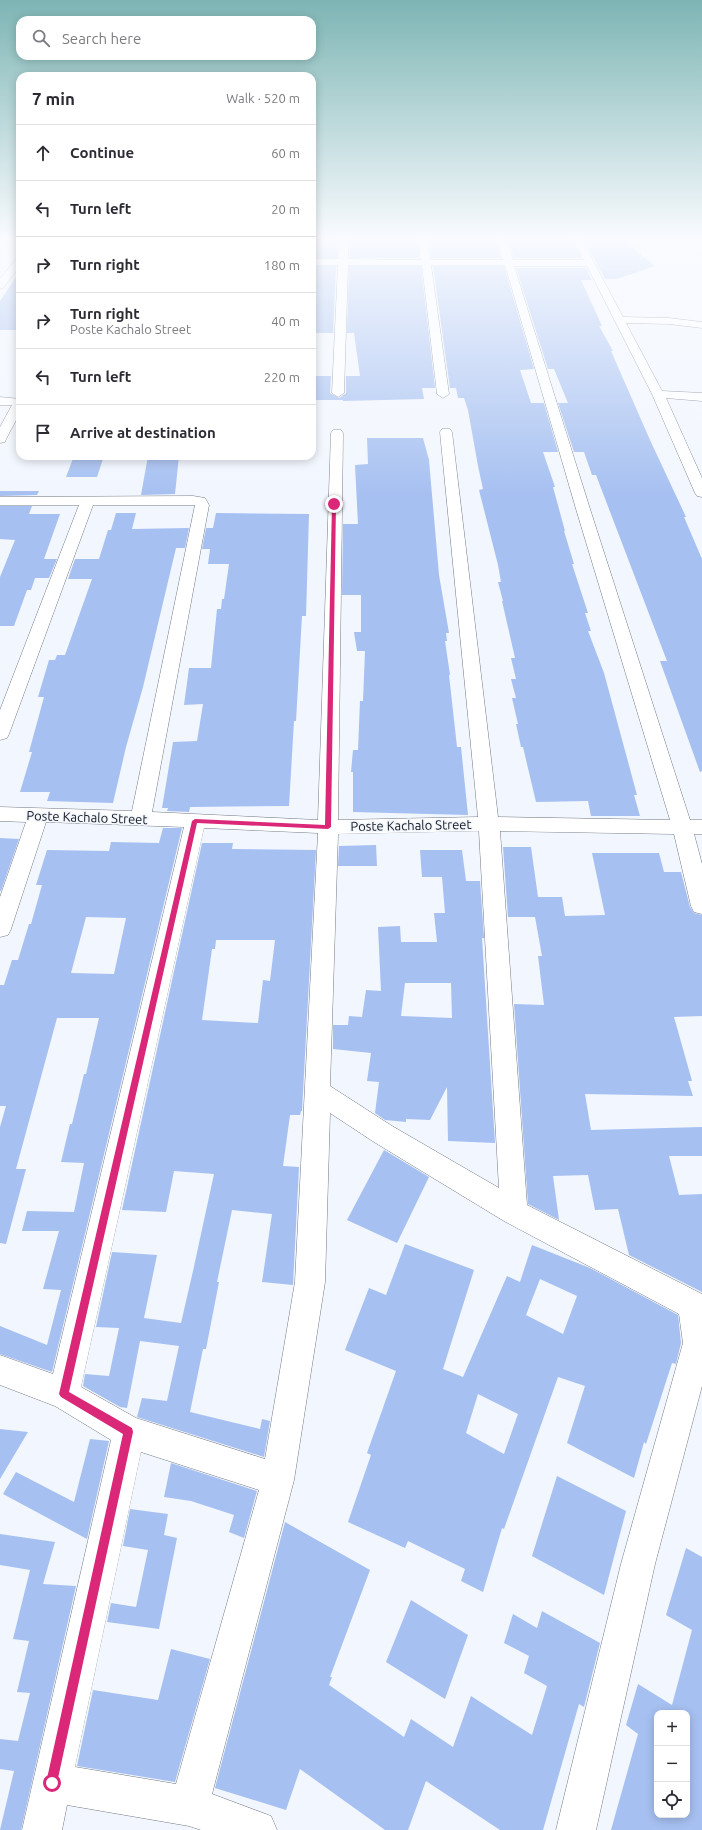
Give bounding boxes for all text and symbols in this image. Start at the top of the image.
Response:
search box [16,16,316,60]
icon: search [30,27,52,49]
text: Search here [62,30,141,47]
text: 7 min [32,89,75,108]
text: Walk · 520 m [226,91,300,105]
icon: ahead [32,142,54,164]
text: Continue [70,144,134,161]
text: 60 m [271,146,300,160]
icon: left [32,198,54,220]
text: Turn left [70,200,131,217]
text: 20 m [271,202,300,216]
icon: right [32,254,54,276]
text: Turn right [70,256,140,273]
text: 180 m [264,258,300,272]
text: Turn right [70,305,140,322]
icon: right [32,310,54,332]
text: 40 m [271,314,300,328]
text: Poste Kachalo Street [70,322,191,336]
icon: left [32,366,54,388]
text: Turn left [70,368,131,385]
text: 220 m [264,370,300,384]
icon: arrive [32,422,54,444]
text: Arrive at destination [70,424,216,441]
route end [325,495,343,513]
street label: Poste Kachalo Street [26,808,148,826]
street label: Poste Kachalo Street [350,817,472,833]
map controls [654,1710,690,1818]
button: + [654,1710,690,1746]
button: − [654,1746,690,1782]
route start [43,1774,61,1792]
button: locate [654,1782,690,1818]

